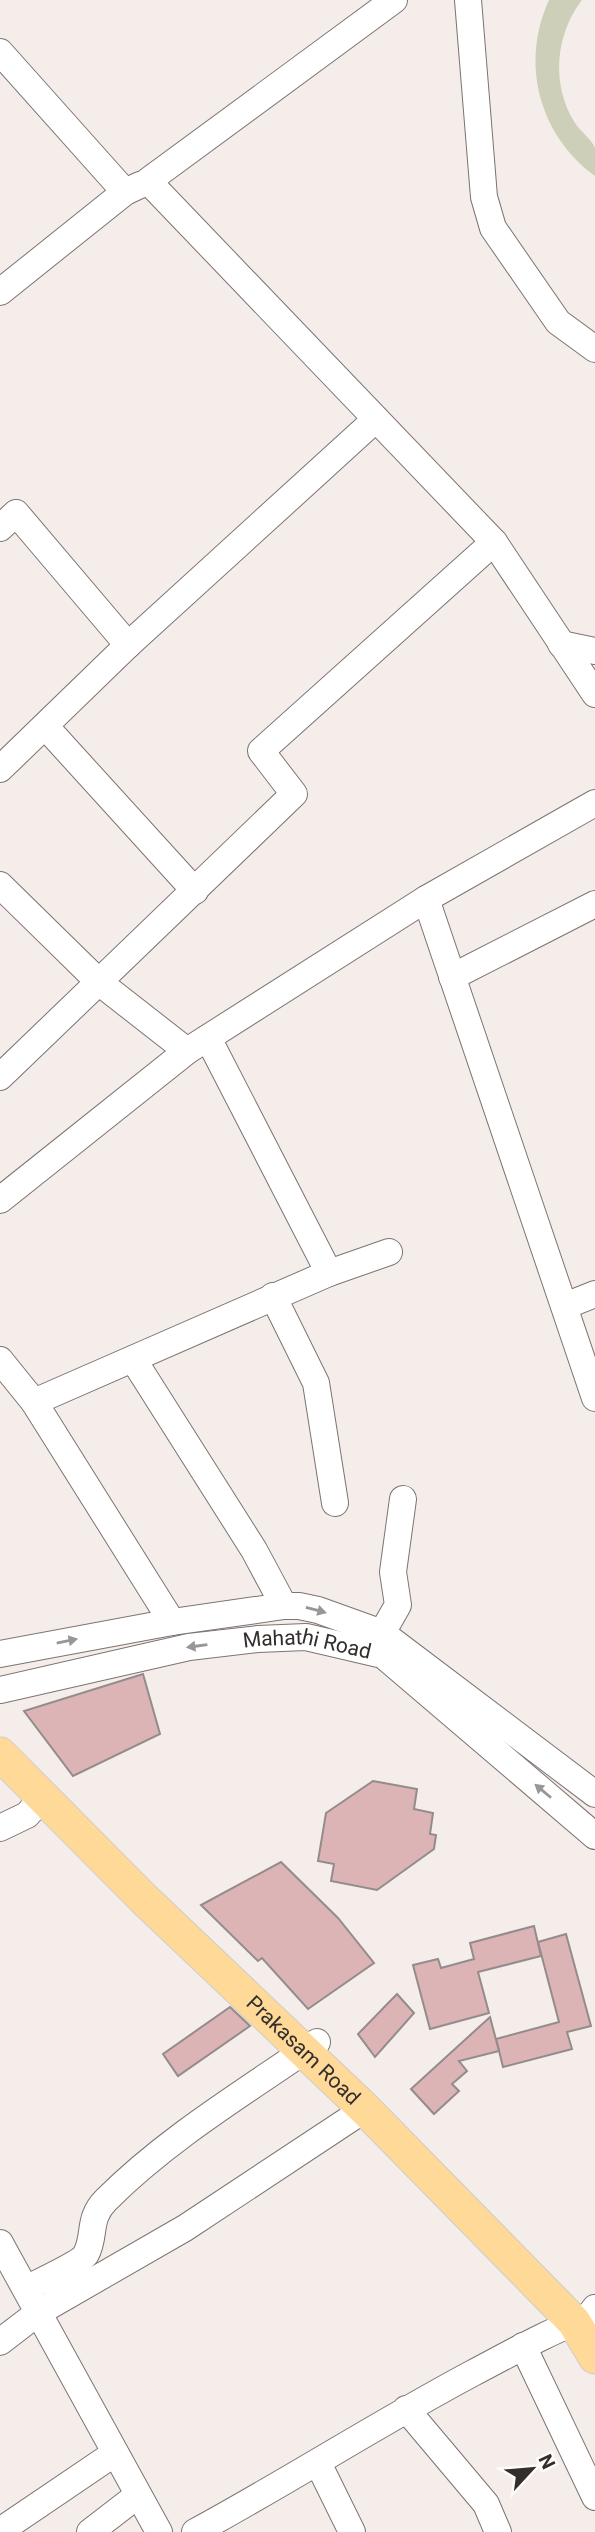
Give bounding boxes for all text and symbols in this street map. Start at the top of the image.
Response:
one-way arrow [305,1605,327,1616]
street label: Mahathi Road [242,1625,374,1664]
one-way arrow [56,1635,78,1646]
one-way arrow [186,1641,208,1652]
one-way arrow [534,1783,552,1799]
street label: Prakasam Road [241,1991,365,2110]
north arrow [497,2434,567,2504]
text: N [534,2451,560,2473]

